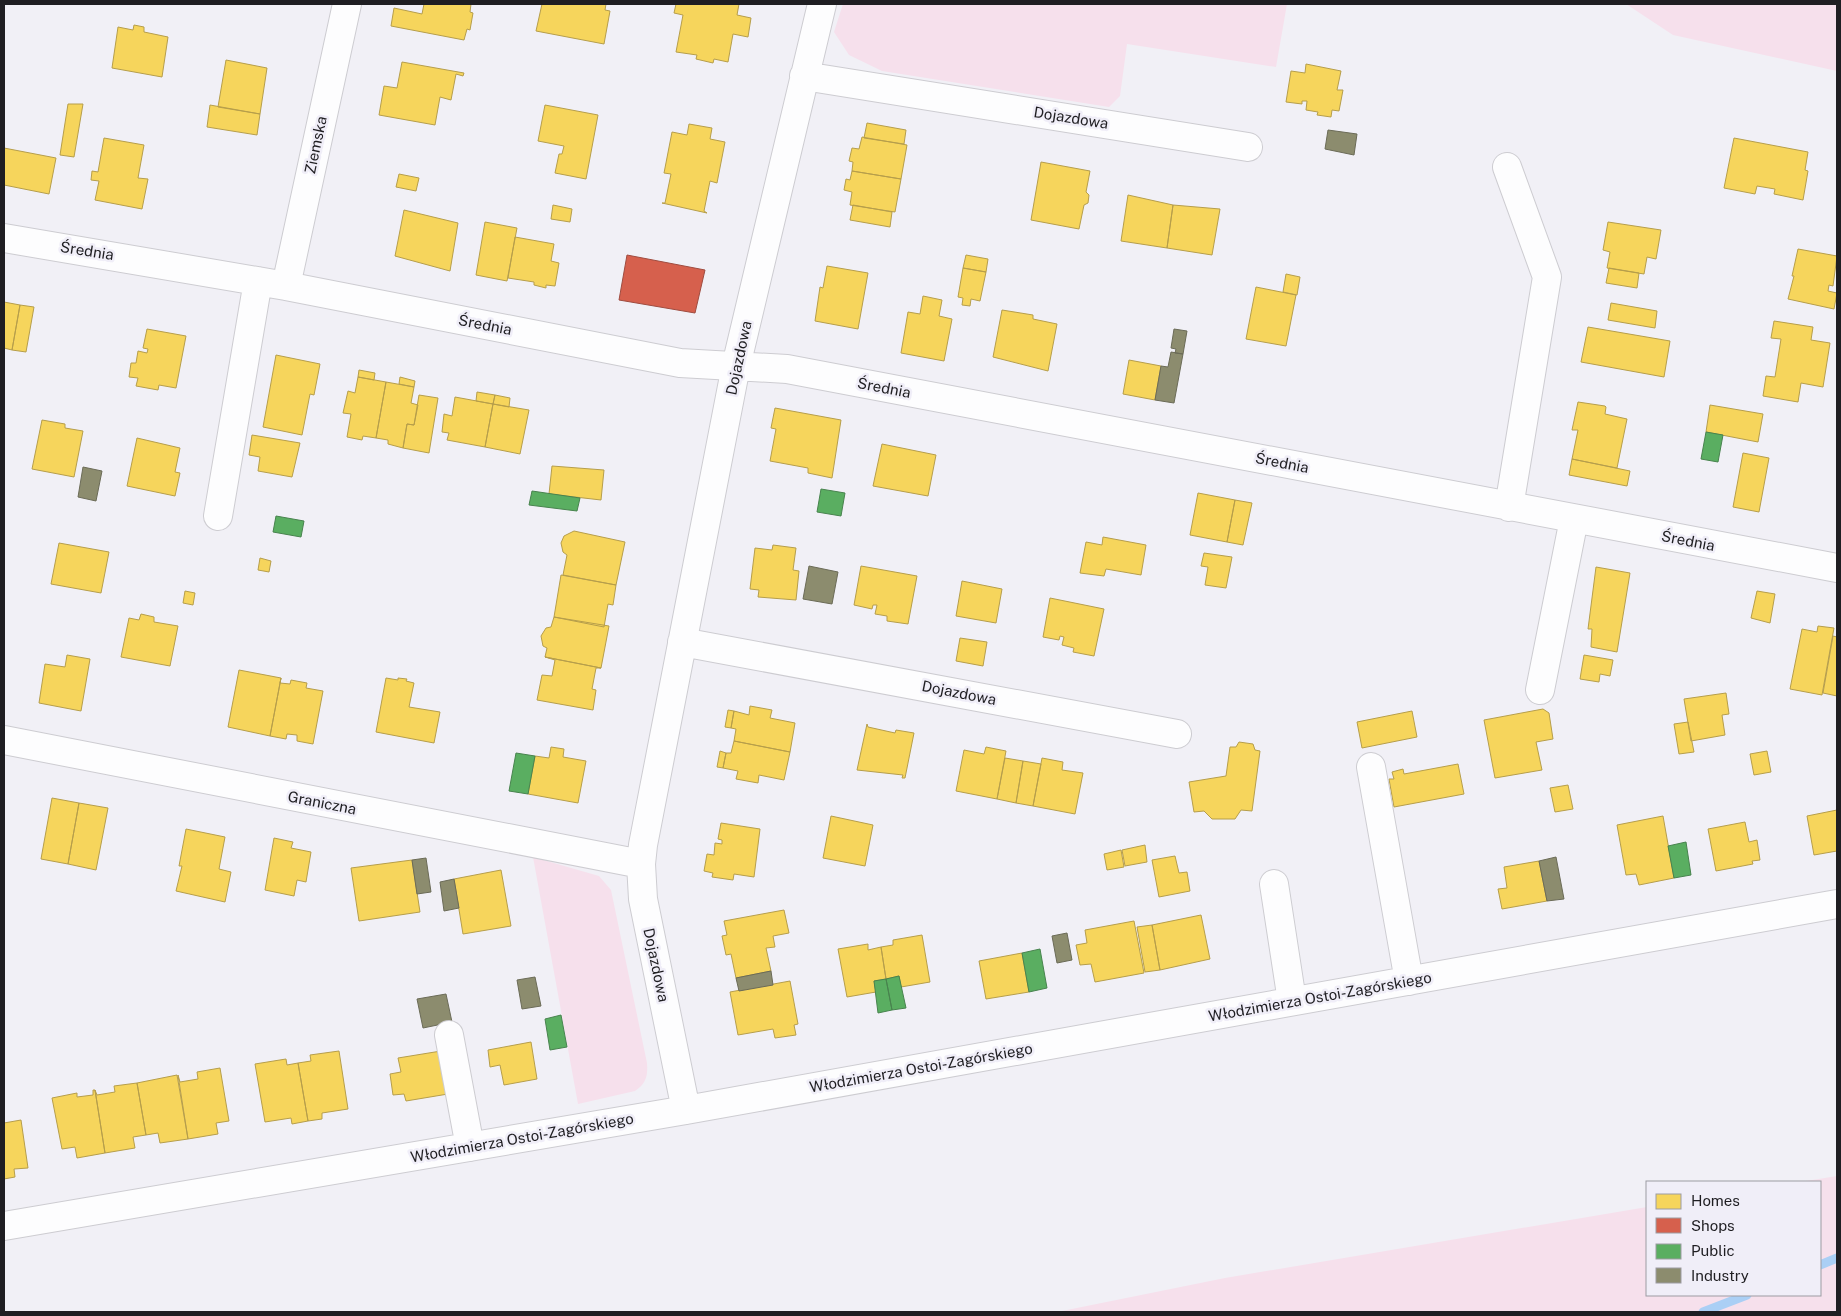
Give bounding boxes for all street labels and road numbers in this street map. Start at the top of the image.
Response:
street label: Dojazdowa [1033,103,1110,132]
street label: Ziemska [301,115,330,175]
street label: Średnia [59,237,115,263]
street label: Średnia [457,310,513,338]
street label: Dojazdowa [722,319,755,397]
street label: Średnia [856,373,912,401]
street label: Średnia [1254,448,1310,476]
street label: Średnia [1660,526,1716,554]
street label: Dojazdowa [920,677,998,708]
street label: Graniczna [286,788,358,817]
street label: Dojazdowa [640,926,673,1004]
street label: Włodzimierza Ostoi-Zagórskiego [1207,968,1433,1025]
street label: Włodzimierza Ostoi-Zagórskiego [808,1039,1034,1096]
street label: Włodzimierza Ostoi-Zagórskiego [409,1109,635,1166]

